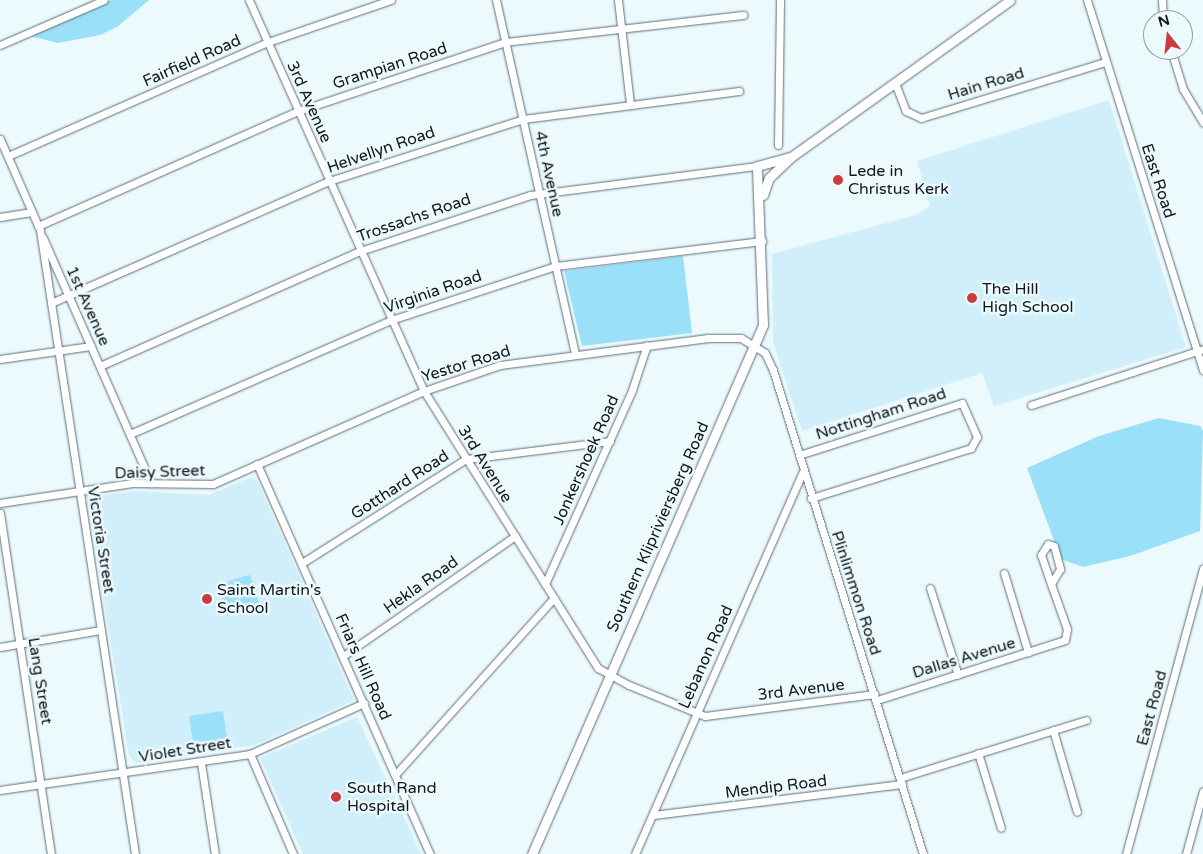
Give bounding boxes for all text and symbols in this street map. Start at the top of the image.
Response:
north arrow [1143,10,1193,60]
text: N [1156,11,1172,31]
street label: Fairfield Road [140,31,244,91]
street label: Grampian Road [330,38,450,94]
street label: 3rd Avenue [282,58,336,146]
street label: Hain Road [945,63,1027,105]
street label: Helvellyn Road [324,123,438,177]
street label: 4th Avenue [531,129,567,219]
street label: East Road [1137,141,1179,221]
place label: Lede in Christus Kerk [848,161,949,199]
marker: Lede in Christus Kerk [832,174,844,186]
street label: Trossachs Road [355,190,473,246]
street label: 1st Avenue [62,263,114,349]
street label: Virginia Road [382,266,484,318]
place label: The Hill High School [982,279,1073,317]
marker: The Hill High School [966,292,978,304]
street label: Yestor Road [419,341,513,387]
street label: Nottingham Road [813,384,949,444]
street label: Jonkershoek Road [549,392,623,528]
street label: Southern Klipriviersberg Road [603,419,713,635]
street label: 3rd Avenue [454,422,516,506]
street label: Gotthard Road [347,446,453,524]
street label: Daisy Street [114,461,206,483]
street label: Victoria Street [83,485,119,595]
street label: Plinlimmon Road [827,528,885,658]
street label: Hekla Road [380,552,462,618]
place label: Saint Martin's School [217,580,321,618]
marker: Saint Martin's School [201,593,213,605]
street label: Lebanon Road [675,602,737,712]
street label: Friars Hill Road [331,611,395,723]
street label: Dallas Avenue [910,633,1018,683]
street label: Lang Street [24,636,56,726]
street label: East Road [1133,668,1171,748]
street label: 3rd Avenue [756,675,846,705]
street label: Violet Street [137,733,233,767]
street label: Mendip Road [724,771,828,803]
place label: South Rand Hospital [347,778,437,816]
marker: South Rand Hospital [329,790,343,804]

